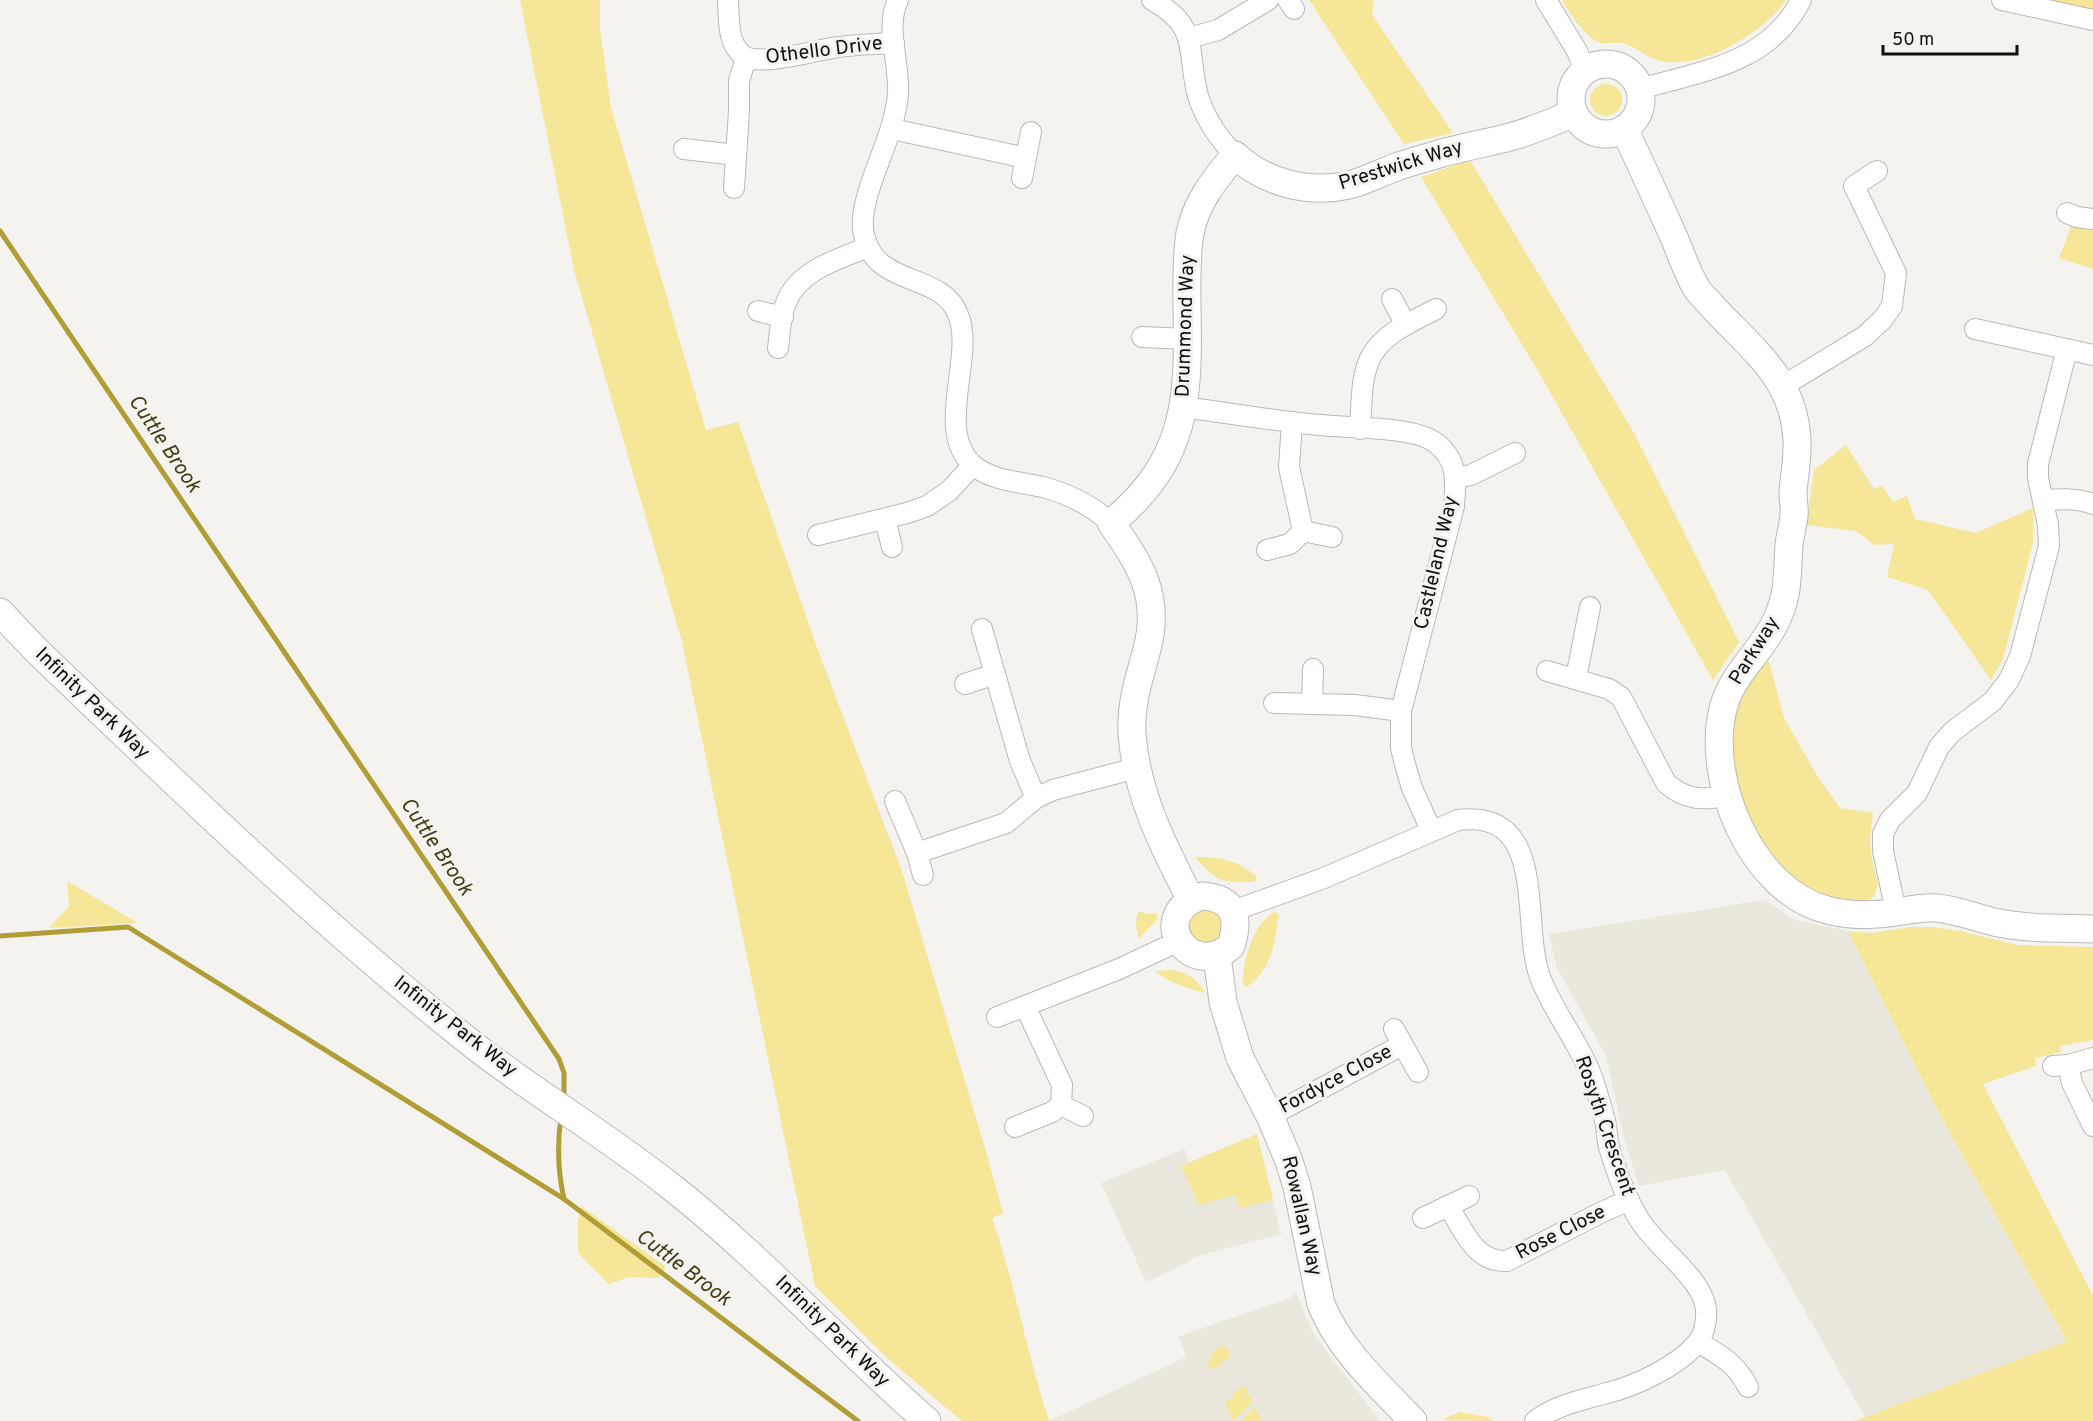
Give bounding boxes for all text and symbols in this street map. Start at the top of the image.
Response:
scale bar [1883,18,2016,56]
text: 50 m [1892,29,1934,52]
street label: Othello Drive [764,31,884,71]
street label: Prestwick Way [1336,135,1466,197]
street label: Drummond Way [1171,254,1201,398]
water label: Cuttle Brook [121,390,207,499]
street label: Castleland Way [1409,494,1465,632]
street label: Parkway [1724,612,1786,690]
street label: Infinity Park Way [29,642,155,766]
water label: Cuttle Brook [393,793,479,902]
street label: Infinity Park Way [388,970,522,1084]
street label: Fordyce Close [1275,1039,1397,1121]
street label: Rosyth Crescent [1568,1053,1640,1199]
street label: Rowallan Way [1275,1153,1327,1279]
street label: Rose Close [1512,1199,1610,1267]
water label: Cuttle Brook [630,1223,737,1313]
street label: Infinity Park Way [769,1270,895,1394]

